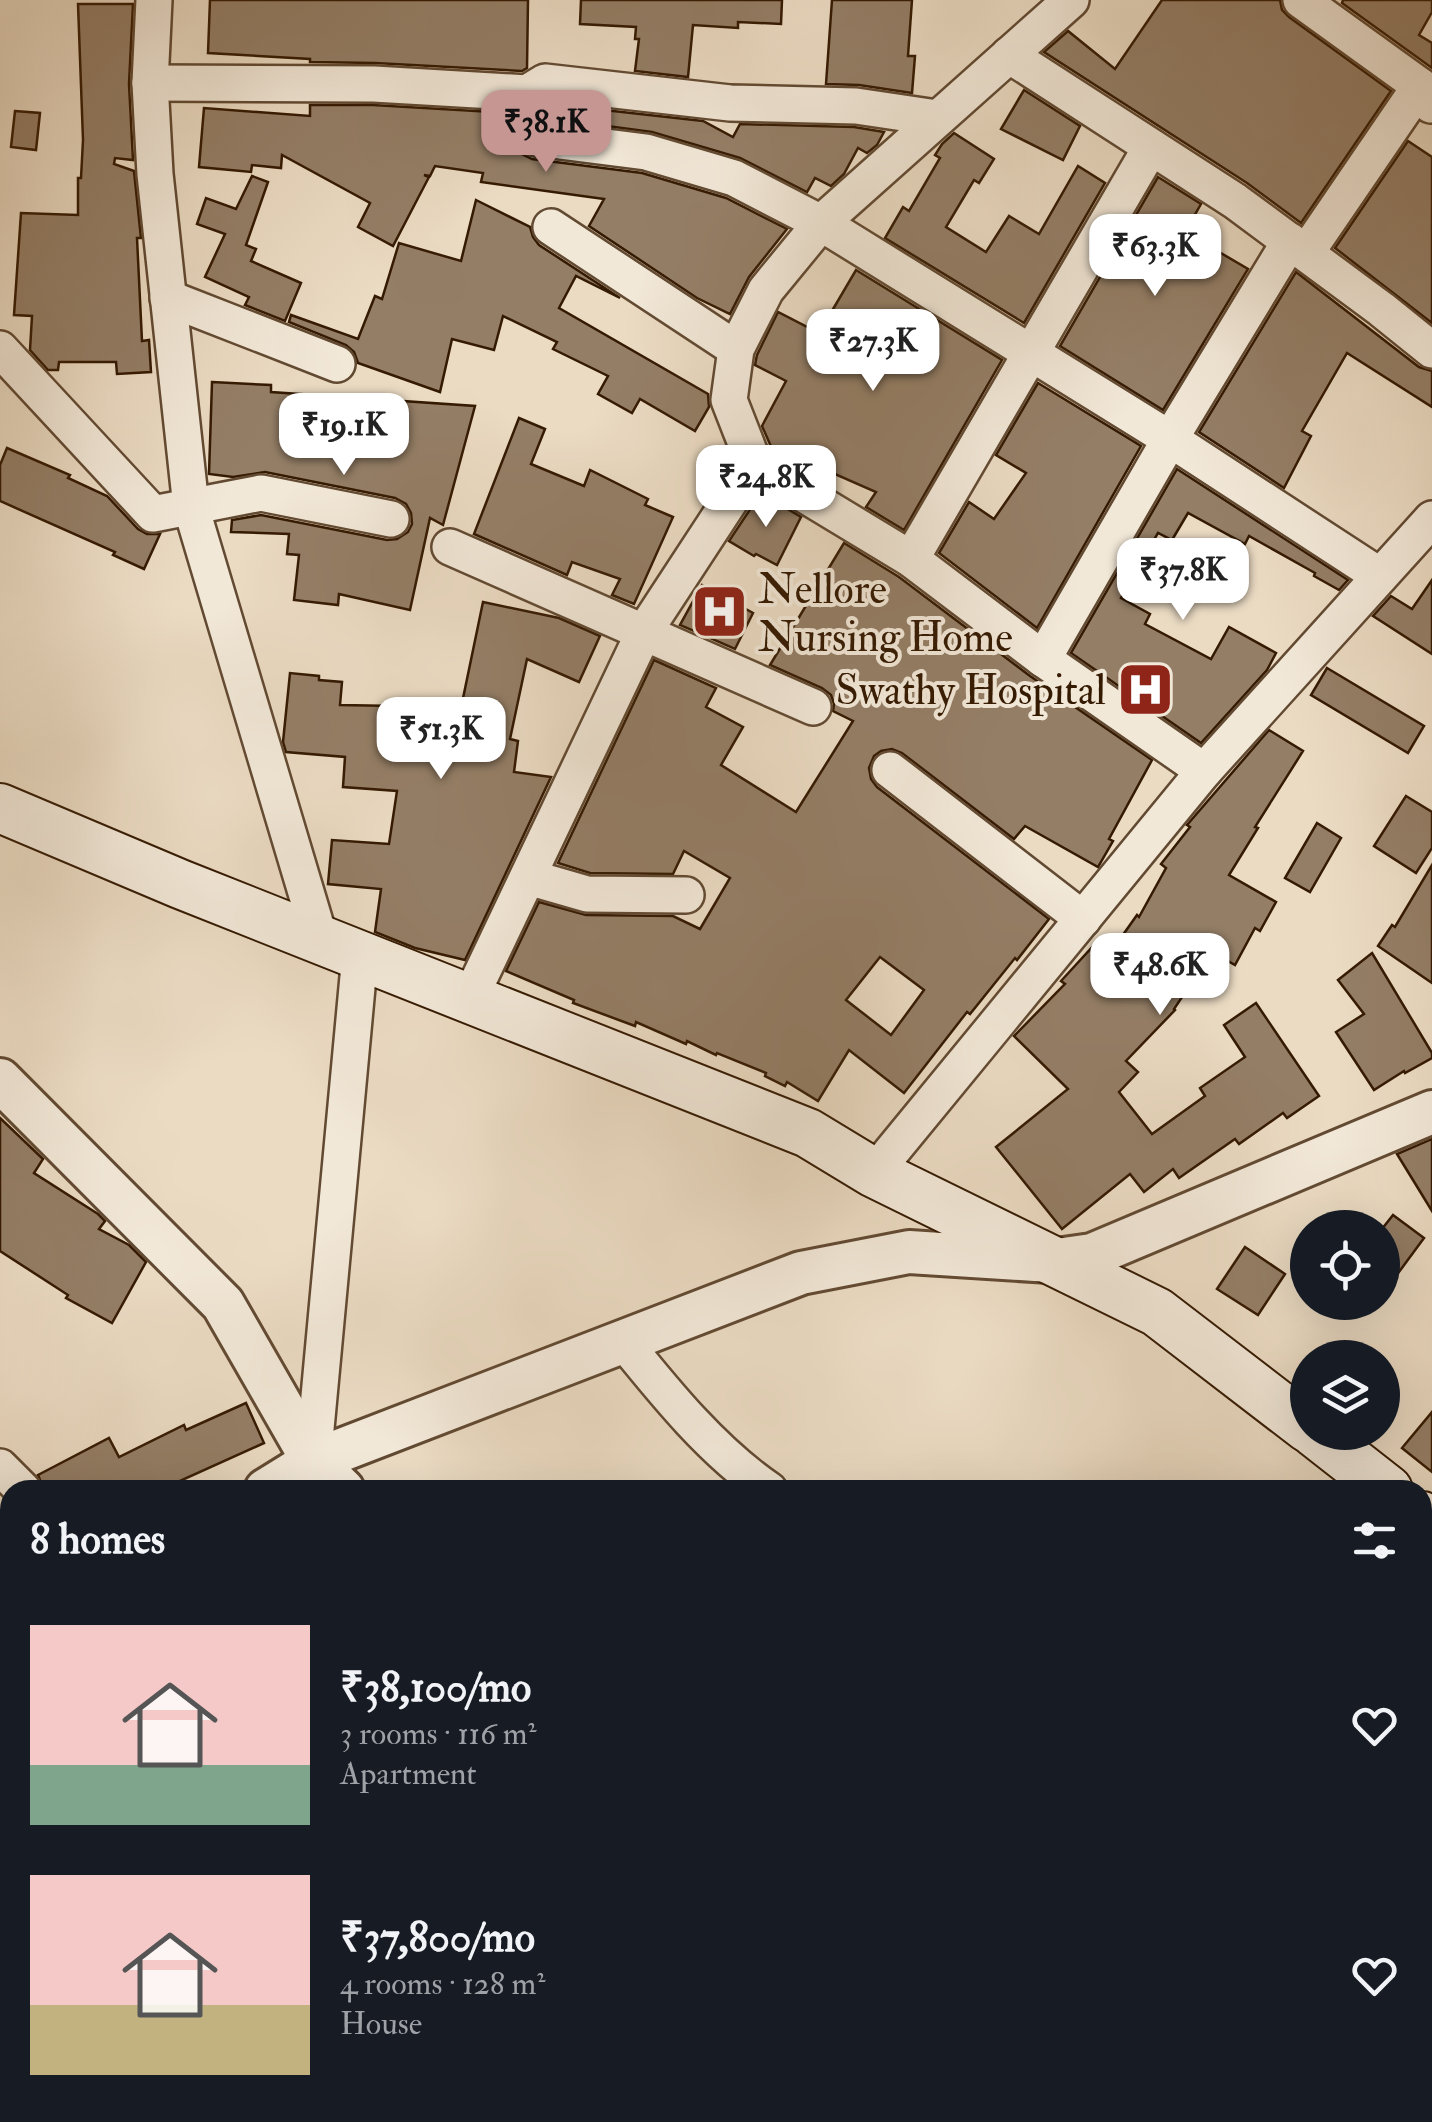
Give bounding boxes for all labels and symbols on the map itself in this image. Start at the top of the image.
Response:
pin: ₹38.1K [465,90,627,175]
pin: ₹63.3K [1074,214,1236,299]
pin: ₹27.3K [792,309,954,394]
pin: ₹19.1K [263,393,425,478]
pin: ₹24.8K [685,445,847,530]
pin: ₹37.8K [1102,538,1264,623]
place label: Nellore Nursing Home [758,564,1013,664]
hospital icon: Nellore Nursing Home [689,582,749,642]
hospital icon: Swathy Hospital [1115,659,1175,719]
place label: Swathy Hospital [835,665,1106,717]
pin: ₹51.3K [360,697,522,782]
pin: ₹48.6K [1079,933,1241,1018]

